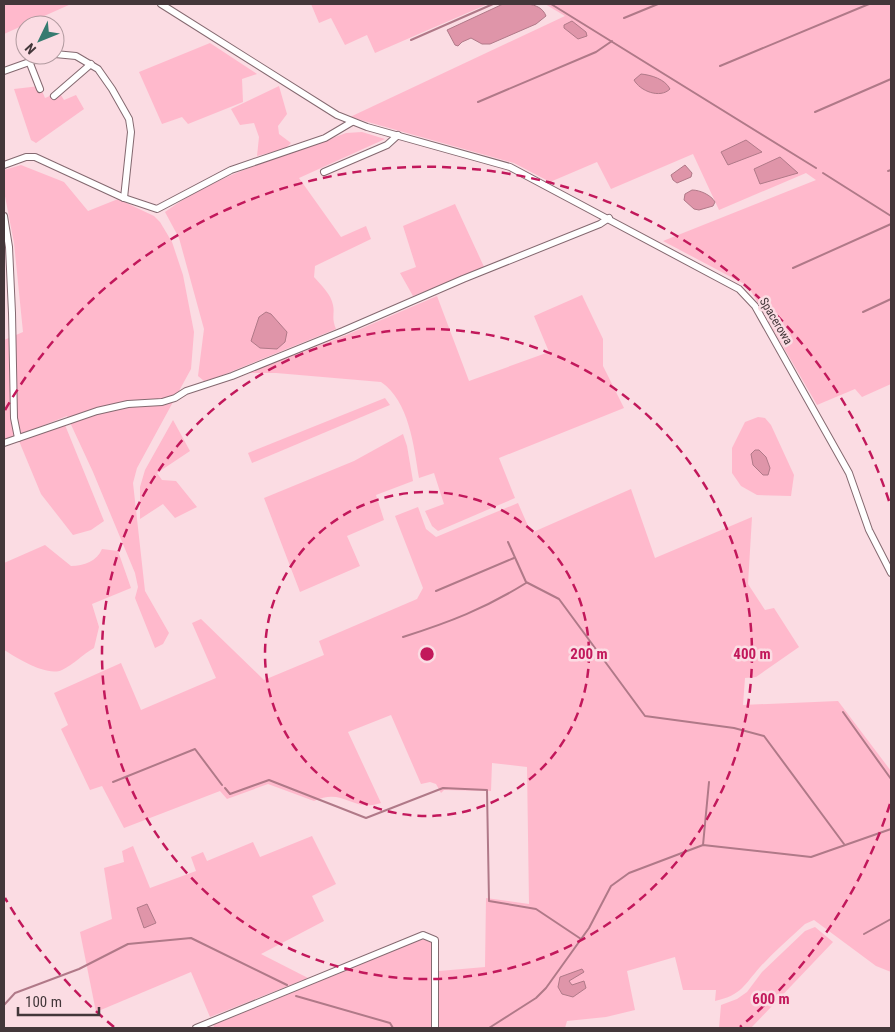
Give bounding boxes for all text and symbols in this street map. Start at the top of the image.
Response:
north arrow [15,15,65,65]
text: N [22,40,39,57]
street label: Spacerowa [757,295,796,347]
centre of rings [418,645,436,663]
text: 200 m [570,645,608,663]
text: 400 m [733,645,771,663]
scale bar [18,984,99,1016]
text: 600 m [752,990,790,1008]
text: 100 m [25,993,62,1011]

